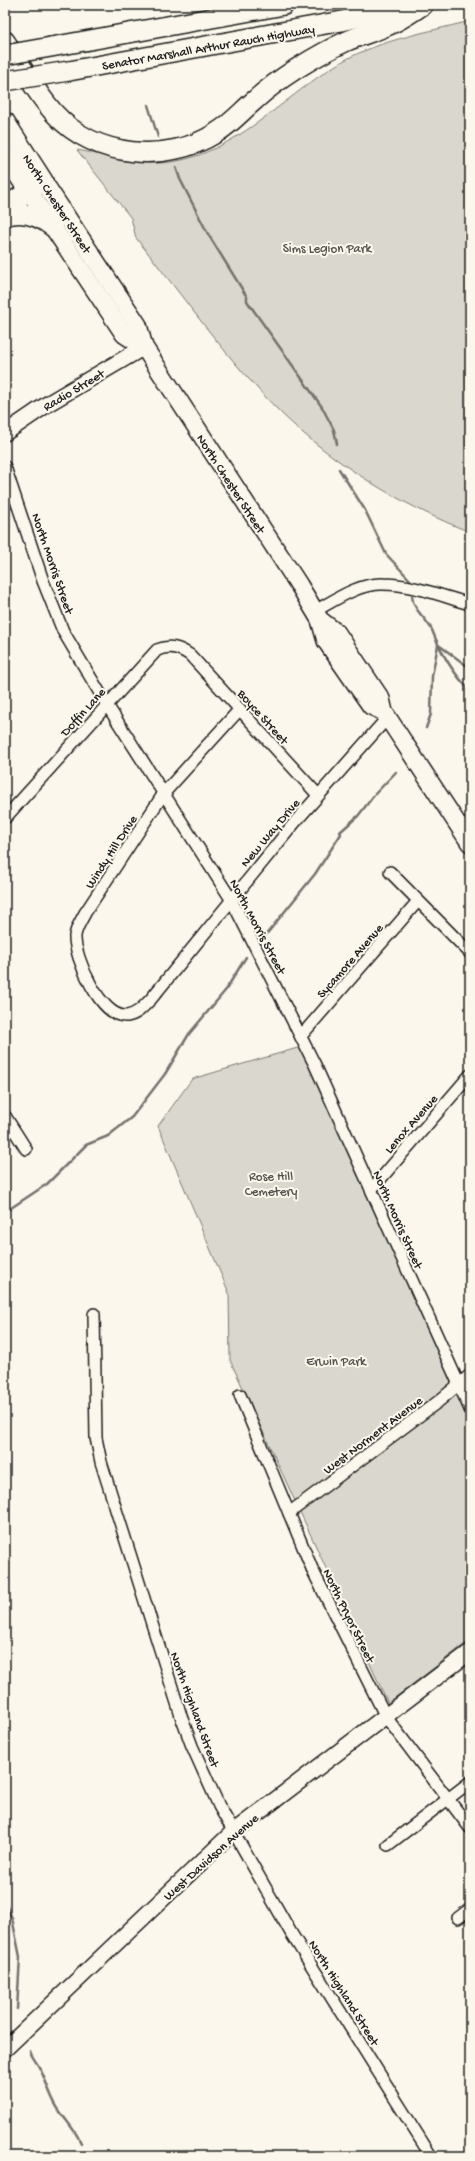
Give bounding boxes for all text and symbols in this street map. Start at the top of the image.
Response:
street label: Senator Marshall Arthur Rauch Highway [101,22,317,75]
street label: North Chester Street [18,152,94,258]
park label: Sims Legion Park [283,242,372,257]
street label: Radio Street [41,366,109,415]
street label: North Chester Street [192,432,268,538]
street label: North Morris Street [27,511,76,618]
street label: Doffin Lane [57,685,110,741]
street label: Boyce Street [233,686,292,749]
street label: New Way Drive [238,796,304,871]
street label: Windy Hill Drive [83,813,142,892]
street label: North Morris Street [225,877,289,979]
street label: Sycamore Avenue [315,921,387,1002]
street label: Lenox Avenue [382,1092,442,1157]
street label: North Morris Street [368,1169,426,1273]
park label: Rose Hill Cemetery [245,1170,298,1200]
park label: Erwin Park [306,1355,367,1370]
street label: West Norment Avenue [321,1394,426,1478]
street label: North Pryor Street [319,1567,378,1667]
street label: North Highland Street [166,1650,222,1771]
street label: West Davidson Avenue [161,1811,262,1904]
street label: North Highland Street [304,1938,382,2050]

